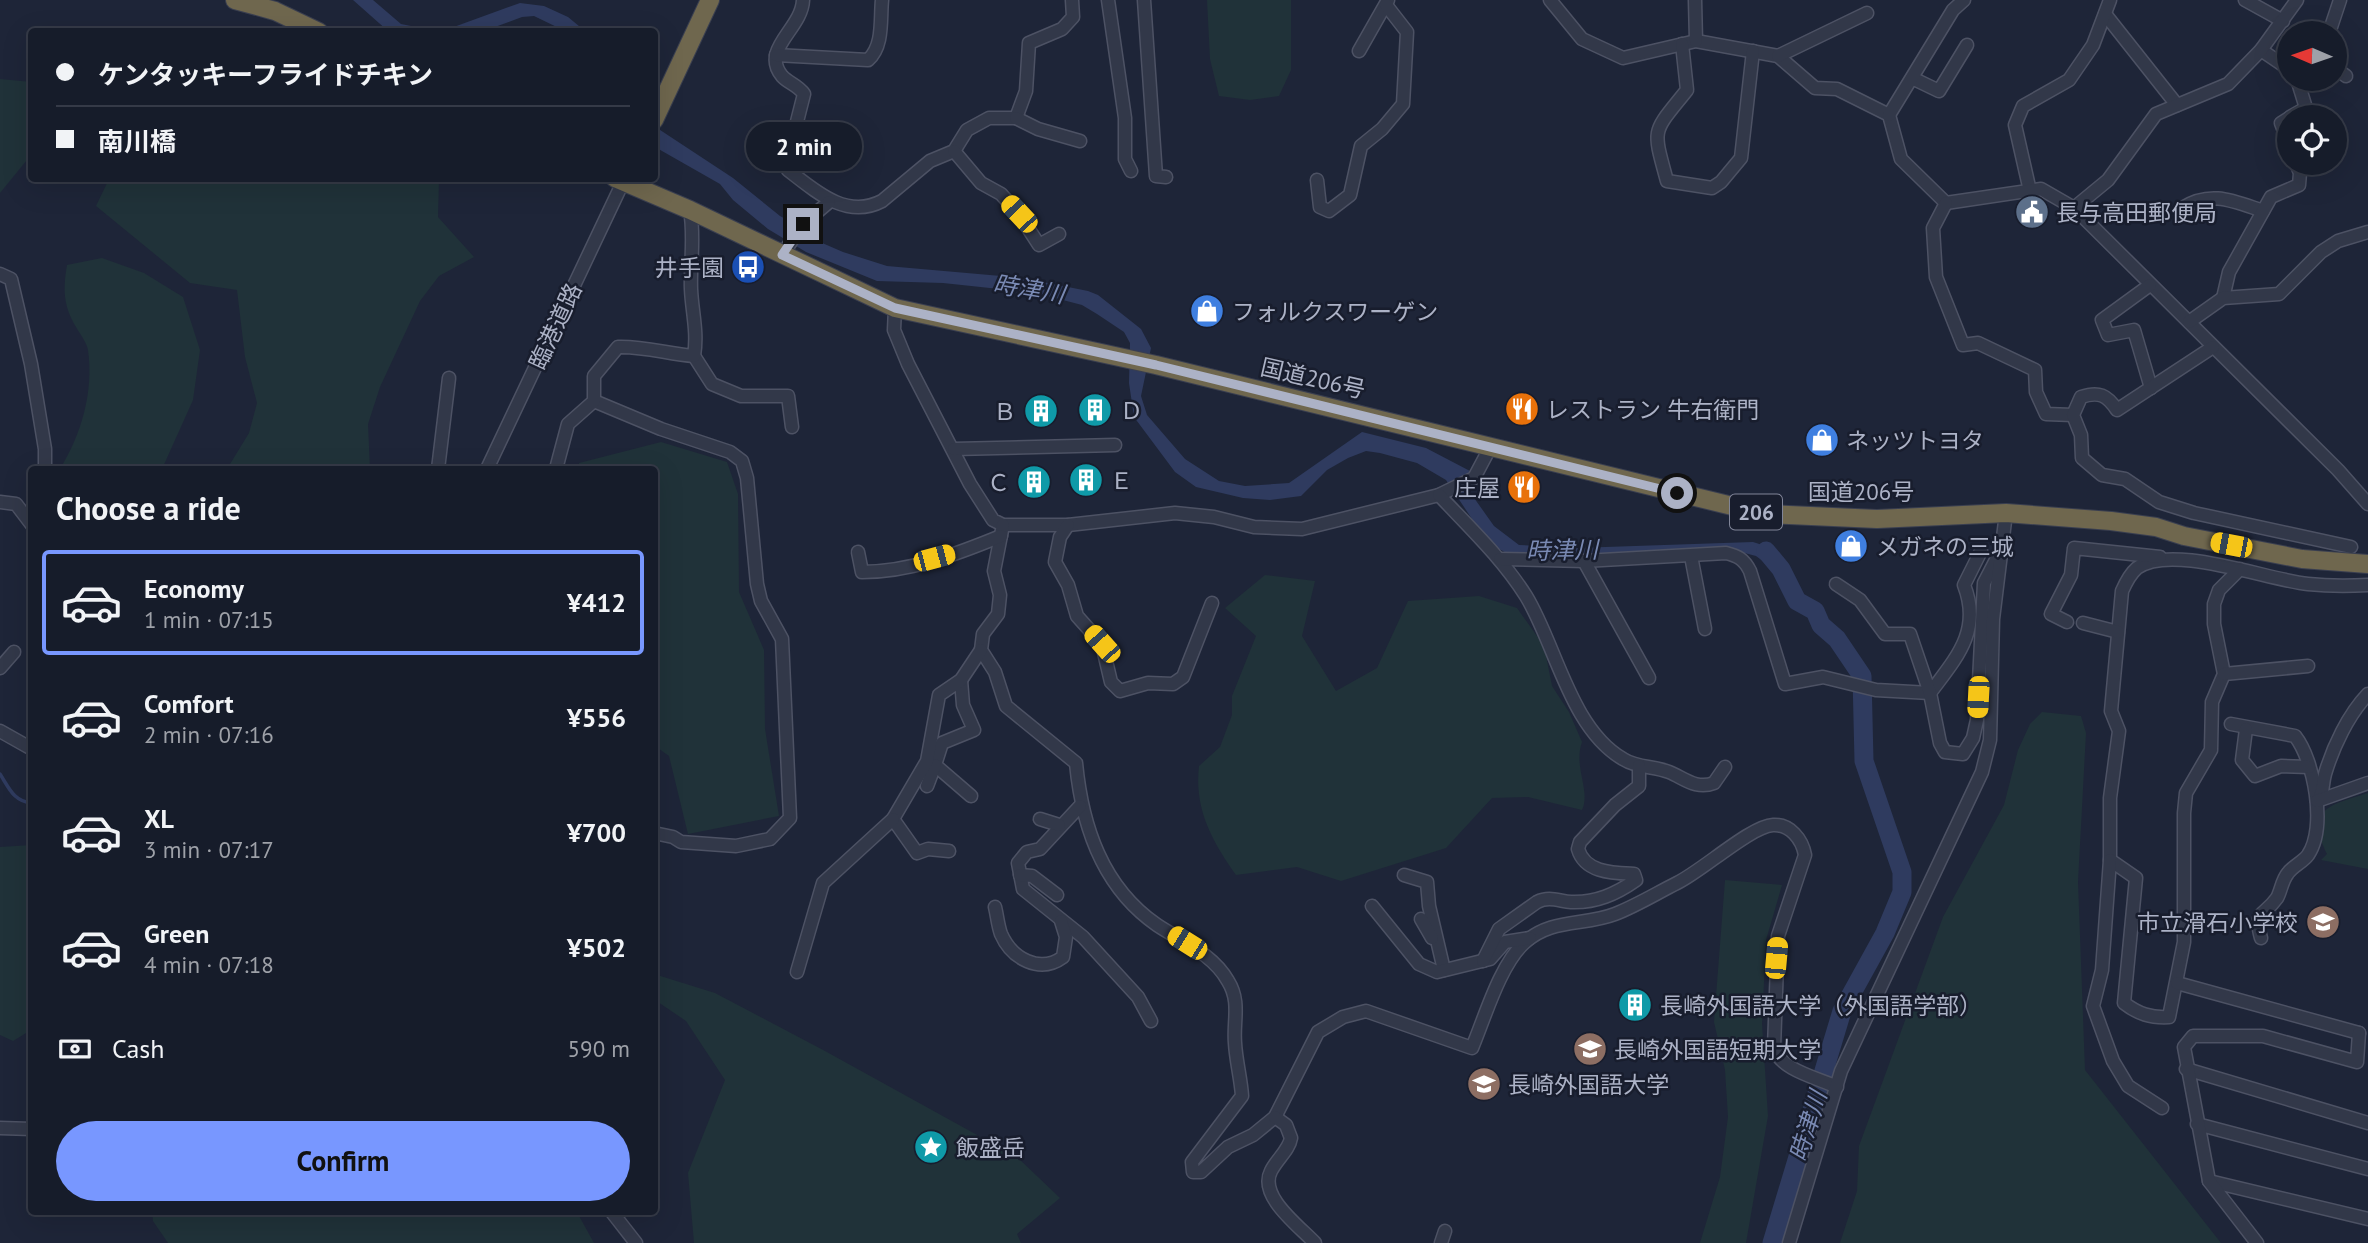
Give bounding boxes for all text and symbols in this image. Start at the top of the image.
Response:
north arrow [2277,21,2347,91]
map controls [2277,21,2347,175]
text: ケンタッキーフライドチキン [98,58,433,91]
button: locate [2277,105,2347,175]
callout: 2 min [745,122,861,172]
text: 南川橋 [98,125,176,158]
text: 2 min [776,132,832,161]
car [997,191,1042,237]
public building icon: 長与高田郵便局 [2013,193,2051,231]
place label: 長与高田郵便局 [2056,198,2217,227]
route end [787,208,819,240]
bus stop icon: 井手園 [729,248,767,286]
place label: 井手園 [655,253,724,282]
water label: 時津川 [991,268,1070,310]
street label: 臨港道路 [522,278,588,374]
shop icon: フォルクスワーゲン [1188,292,1226,330]
place label: フォルクスワーゲン [1232,297,1438,326]
street label: 国道206号 [1258,352,1368,404]
restaurant icon: レストラン 牛右衛門 [1503,390,1541,428]
building icon: Ｄ [1076,391,1114,429]
building icon: Ｂ [1022,392,1060,430]
place label: レストラン 牛右衛門 [1546,395,1759,424]
place label: Ｄ [1120,396,1143,425]
place label: Ｂ [993,397,1016,426]
shop icon: ネッツトヨタ [1803,421,1841,459]
place label: ネッツトヨタ [1846,426,1984,455]
building icon: Ｅ [1067,461,1105,499]
building icon: Ｃ [1015,463,1053,501]
place label: Ｅ [1110,466,1133,495]
place label: Ｃ [987,468,1010,497]
restaurant icon: 庄屋 [1505,468,1543,506]
place label: 庄屋 [1454,473,1500,502]
route start [1661,477,1693,509]
street label: 国道206号 [1808,477,1914,506]
text: Choose a ride [56,487,241,529]
road number: 206 [1730,494,1782,530]
shop icon: メガネの三城 [1832,527,1870,565]
car [2209,531,2254,559]
place label: メガネの三城 [1876,532,2014,561]
water label: 時津川 [1526,534,1601,566]
car [911,542,958,574]
icon: car [60,571,123,634]
text: Economy [144,572,244,605]
text: ¥412 [567,586,626,619]
text: 1 min · 07:15 [144,605,274,634]
car [1081,621,1124,667]
car [1967,675,1990,719]
icon: car [60,686,123,749]
text: Comfort [144,687,234,720]
text: ¥556 [567,701,626,734]
text: 2 min · 07:16 [144,720,274,749]
icon: car [60,801,123,864]
text: XL [144,802,174,835]
text: ¥700 [567,816,626,849]
text: 3 min · 07:17 [144,835,274,864]
school or university icon: 市立滑石小学校 [2304,903,2342,941]
place label: 市立滑石小学校 [2137,908,2298,937]
icon: car [60,916,123,979]
text: Green [144,917,209,950]
car [1164,923,1211,963]
text: ¥502 [567,931,626,964]
car [1764,936,1789,980]
text: 4 min · 07:18 [144,950,274,979]
building icon: 長崎外国語大学（外国語学部） [1616,986,1654,1024]
place label: 長崎外国語大学（外国語学部） [1660,991,1982,1020]
icon: cash [56,1030,94,1068]
school or university icon: 長崎外国語短期大学 [1571,1030,1609,1068]
text: Cash [112,1032,164,1065]
text: 590 m [568,1034,630,1063]
place label: 長崎外国語短期大学 [1614,1035,1821,1064]
school or university icon: 長崎外国語大学 [1465,1065,1503,1103]
place label: 長崎外国語大学 [1508,1070,1669,1099]
water label: 時津川 [1783,1084,1834,1165]
button: Confirm [56,1121,630,1201]
place icon: 飯盛岳 [912,1128,950,1166]
place label: 飯盛岳 [956,1133,1025,1162]

